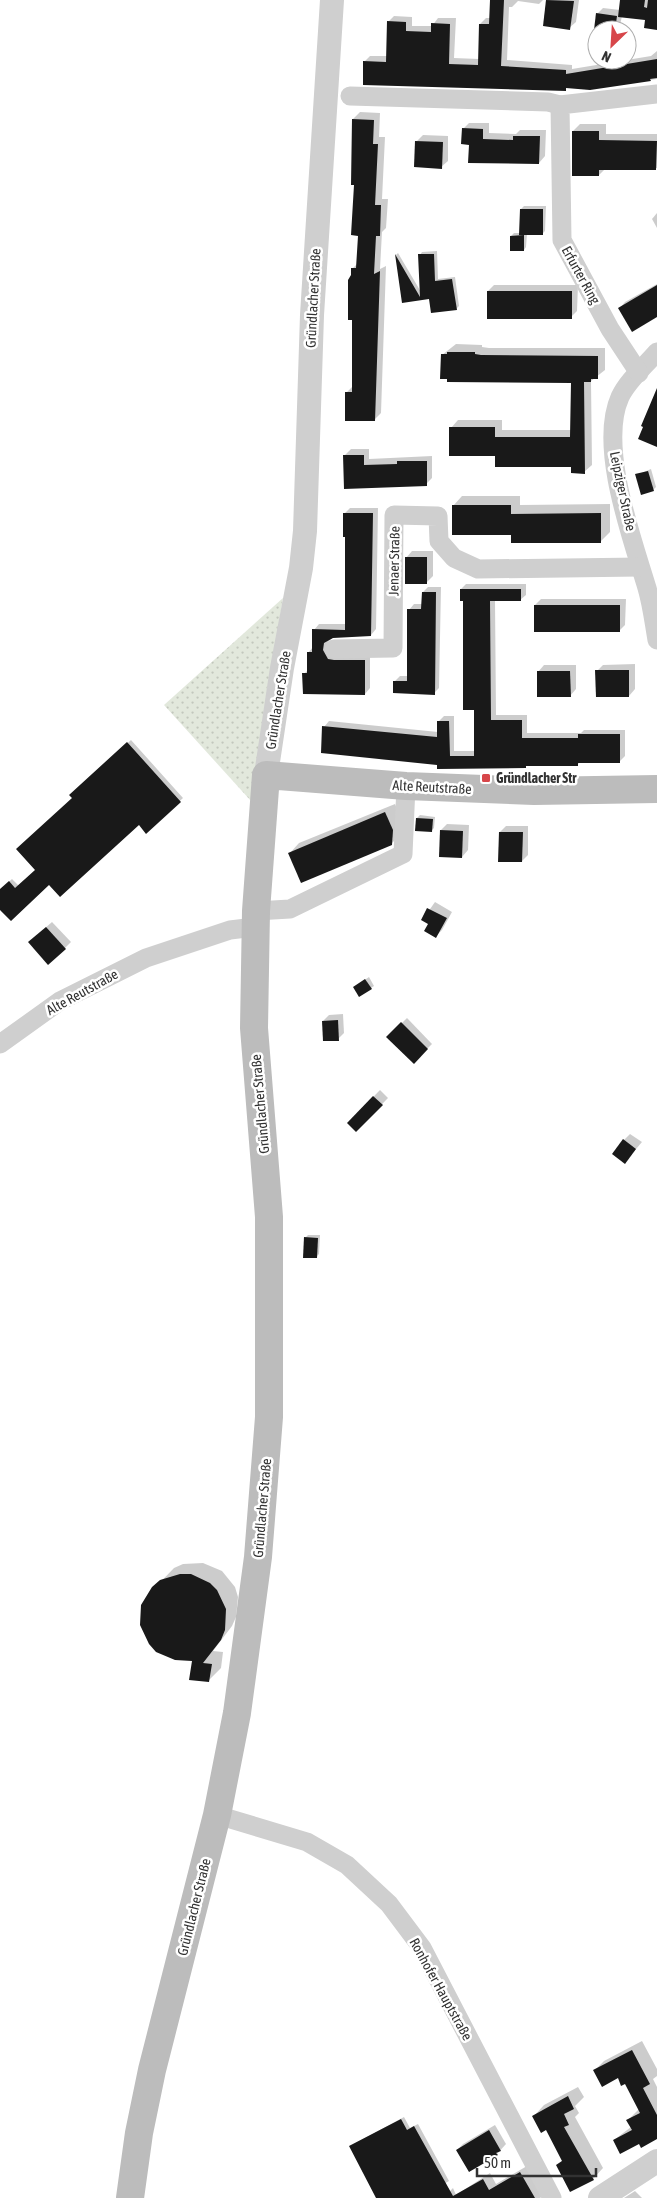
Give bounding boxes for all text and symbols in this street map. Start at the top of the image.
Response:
north arrow [587,20,637,70]
text: N [599,48,614,66]
street label: Erfurter Ring [559,243,603,307]
street label: Gründlacher Straße [302,248,324,348]
street label: Leipziger Straße [607,450,639,532]
street label: Jenaer Straße [385,526,403,596]
street label: Gründlacher Straße [262,650,294,750]
place label: Gründlacher Str [496,770,577,786]
marker: Gründlacher Str [480,772,492,784]
street label: Alte Reutstraße [392,777,472,797]
street label: Alte Reutstraße [44,966,120,1018]
street label: Gründlacher Straße [248,1054,272,1154]
street label: Gründlacher Straße [250,1458,274,1558]
street label: Gründlacher Straße [174,1857,214,1957]
street label: Ronhofer Hauptstraße [406,1935,476,2043]
scale bar [477,2146,596,2178]
text: 50 m [484,2154,511,2171]

